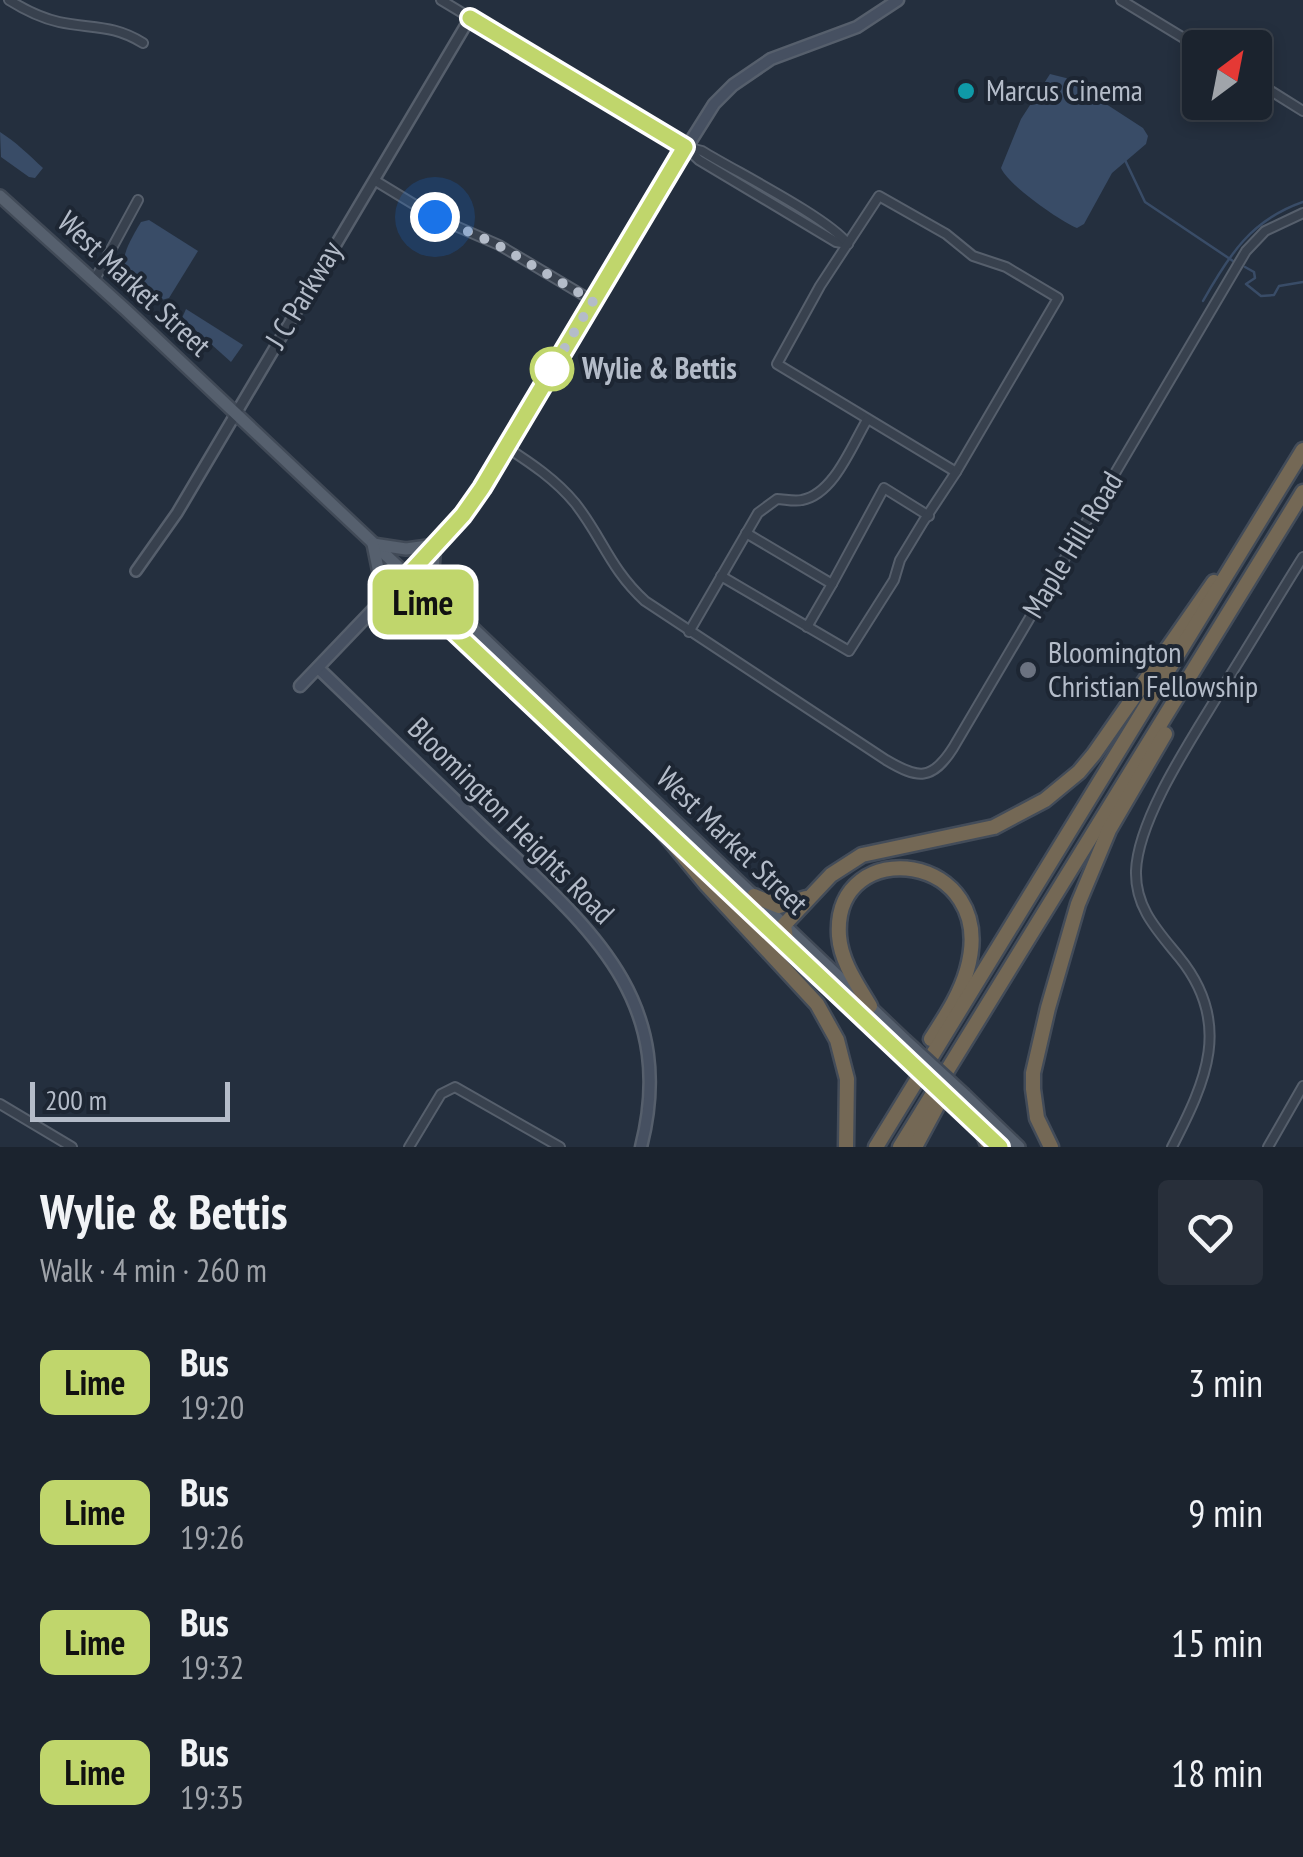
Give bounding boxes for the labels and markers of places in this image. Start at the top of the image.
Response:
place label: Marcus Cinema [986,70,1143,109]
marker: Marcus Cinema [955,80,977,102]
marker: Wylie & Bettis [531,348,573,390]
place label: Wylie & Bettis [581,348,737,387]
place label: Bloomington Christian Fellowship [1048,632,1258,705]
marker: Bloomington Christian Fellowship [1017,659,1039,681]

